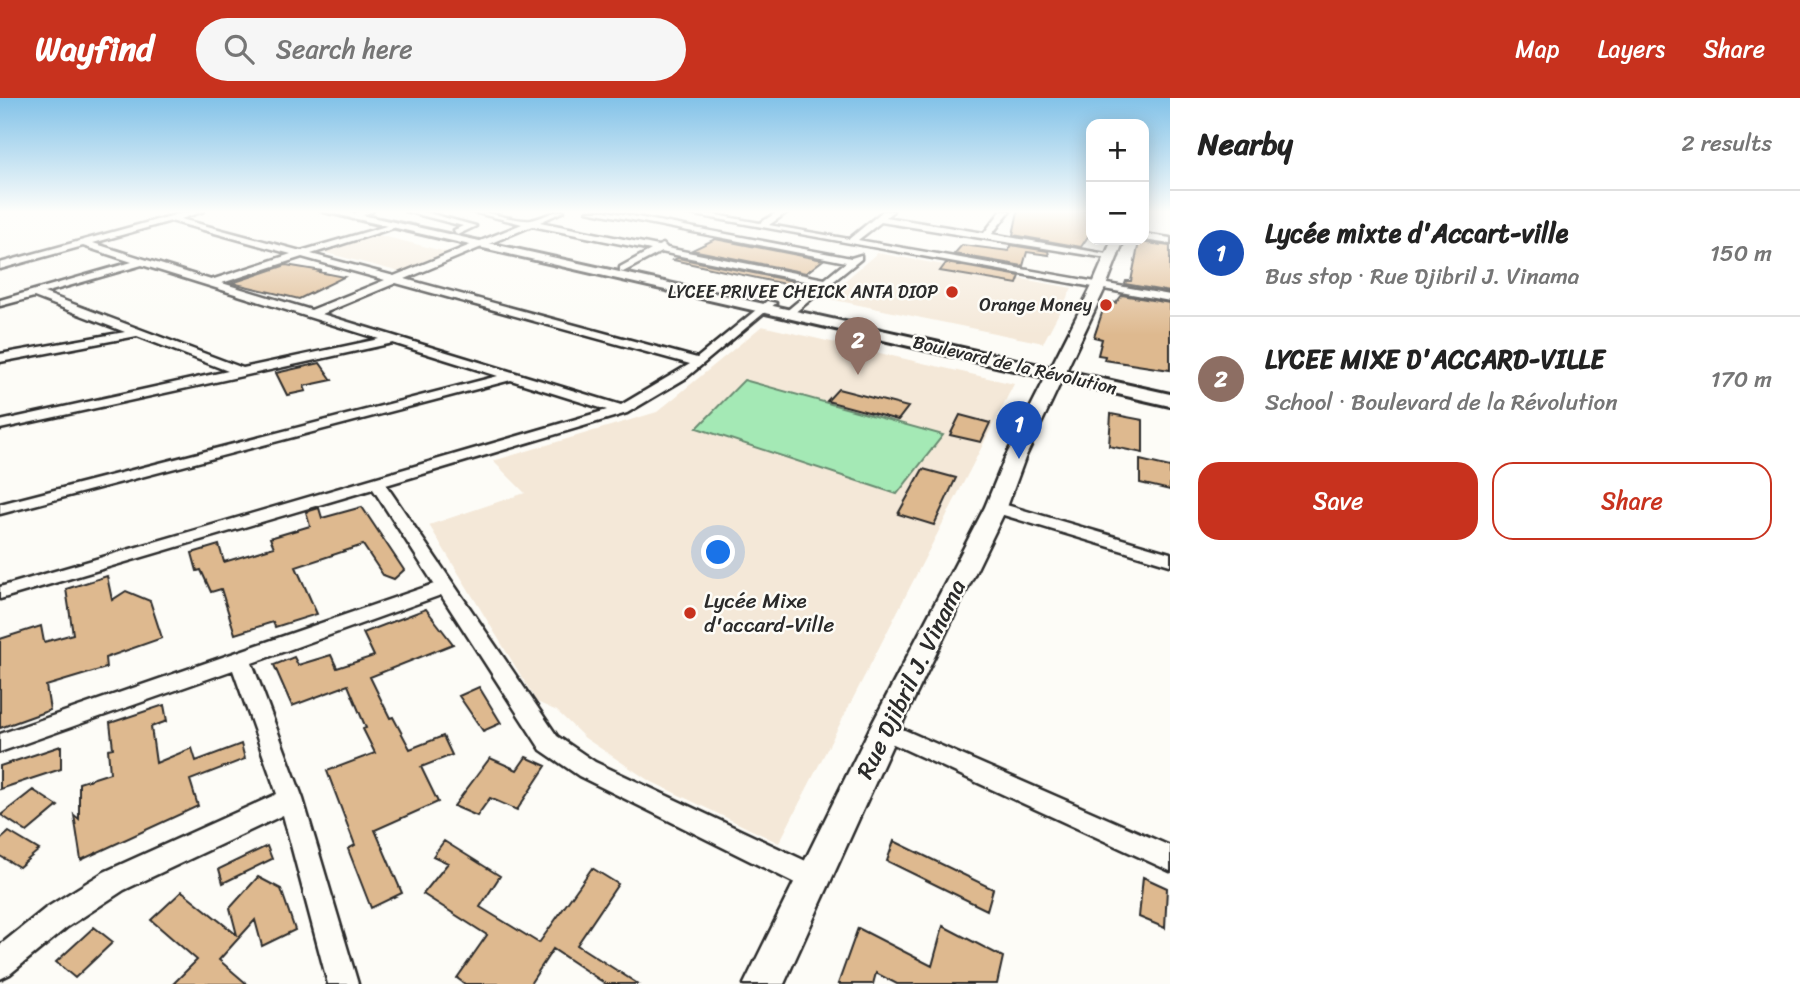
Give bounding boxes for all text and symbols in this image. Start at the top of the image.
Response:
search box [196,18,686,81]
text: Wayfind [35,20,154,78]
text: Search here [276,26,413,72]
text: Map [1515,28,1560,70]
text: Layers [1598,28,1665,70]
text: Share [1703,28,1765,70]
icon: search [220,30,258,68]
text: Nearby [1198,117,1293,171]
map controls [1086,119,1149,245]
button: + [1086,119,1149,182]
text: 2 results [1681,123,1772,164]
button: − [1086,182,1149,245]
text: Lycée mixte d'Accart-ville [1265,210,1568,256]
text: 1 [1216,233,1226,274]
text: 150 m [1710,233,1772,274]
text: Bus stop · Rue Djibril J. Vinama [1265,256,1579,297]
place label: LYCEE PRIVEE CHEICK ANTA DIOP [668,276,938,308]
marker: LYCEE PRIVEE CHEICK ANTA DIOP [944,284,960,300]
place label: Orange Money [979,289,1093,321]
marker: Orange Money [1098,297,1114,313]
pin: 2 [835,317,881,375]
street label: Boulevard de la Révolution [910,326,1121,404]
text: LYCEE MIXE D'ACCARD-VILLE [1265,336,1605,382]
text: 2 [1214,359,1228,400]
text: 170 m [1711,359,1772,400]
text: School · Boulevard de la Révolution [1265,382,1618,423]
pin: 1 [996,401,1042,459]
button: Save [1198,462,1478,540]
button: Share [1492,462,1772,540]
your location [701,535,735,569]
street label: Rue Djibril J. Vinama [844,572,978,786]
place label: Lycée Mixe d'accard-Ville [704,582,834,644]
marker: Lycée Mixe d'accard-Ville [682,605,698,621]

